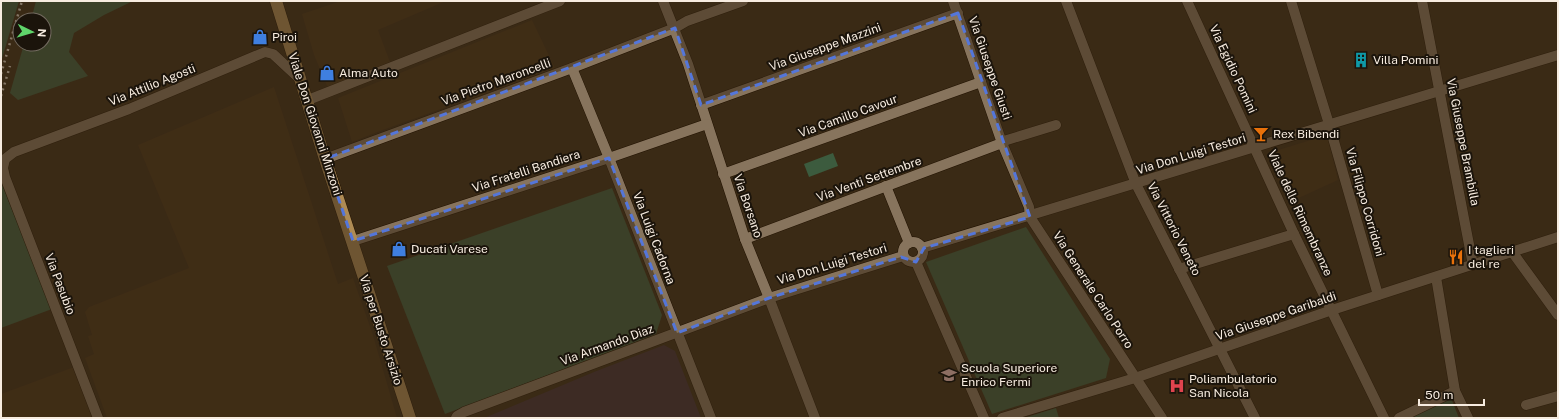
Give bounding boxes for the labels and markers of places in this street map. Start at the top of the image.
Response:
shop icon: Piroi [251,28,269,46]
place label: Piroi [272,30,297,44]
building icon: Villa Pomini [1352,51,1370,69]
place label: Villa Pomini [1373,53,1438,67]
shop icon: Alma Auto [318,64,336,82]
place label: Alma Auto [339,66,398,80]
bar icon: Rex Bibendi [1252,125,1270,143]
place label: Rex Bibendi [1273,127,1339,141]
shop icon: Ducati Varese [390,240,408,258]
place label: Ducati Varese [411,242,488,256]
place label: I taglieri del re [1468,243,1514,271]
restaurant icon: I taglieri del re [1447,248,1465,266]
place label: Scuola Superiore Enrico Fermi [961,361,1057,389]
school or university icon: Scuola Superiore Enrico Fermi [940,366,958,384]
place label: Poliambulatorio San Nicola [1189,372,1277,400]
hospital icon: Poliambulatorio San Nicola [1168,377,1186,395]

